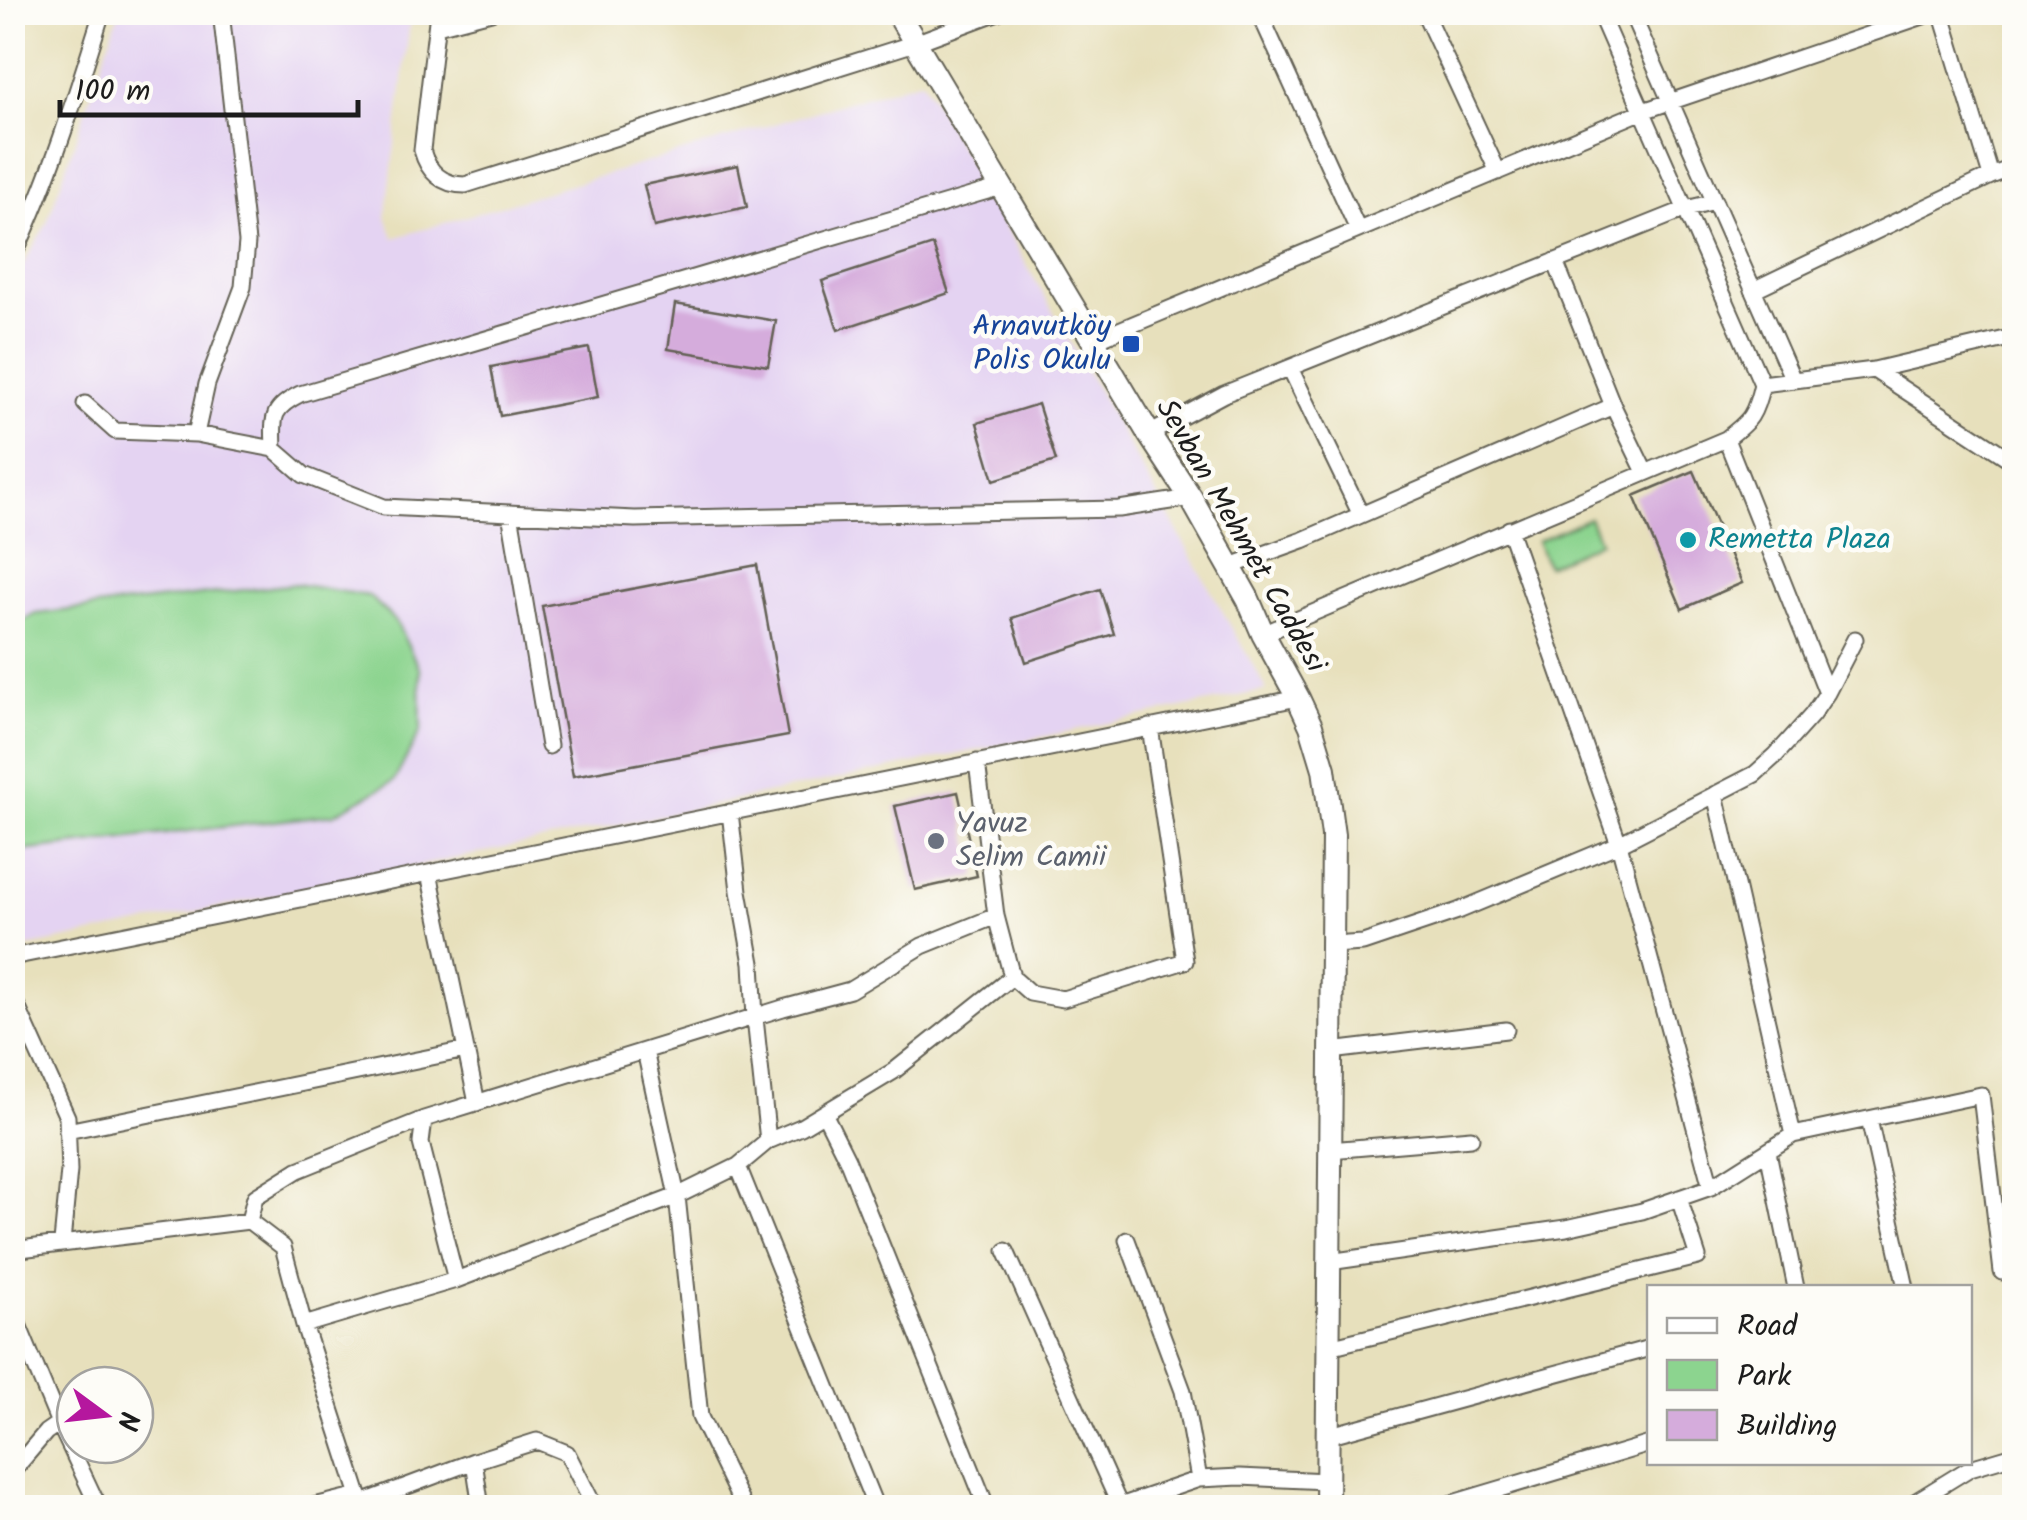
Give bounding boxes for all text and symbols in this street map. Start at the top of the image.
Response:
scale bar [60,55,358,117]
text: 100 m [75,68,150,116]
place label: Arnavutköy Polis Okulu [972,303,1112,385]
marker: Arnavutköy Polis Okulu [1120,333,1142,355]
street label: Sevban Mehmet Caddesi [1142,390,1339,684]
place label: Remetta Plaza [1708,516,1891,564]
marker: Remetta Plaza [1677,529,1699,551]
place label: Yavuz Selim Camii [956,800,1108,882]
marker: Yavuz Selim Camii [925,830,947,852]
legend [1647,1285,1972,1465]
text: Road [1737,1303,1798,1351]
text: Park [1737,1353,1792,1401]
north arrow [55,1365,155,1465]
text: Building [1737,1403,1837,1451]
text: N [103,1406,151,1435]

